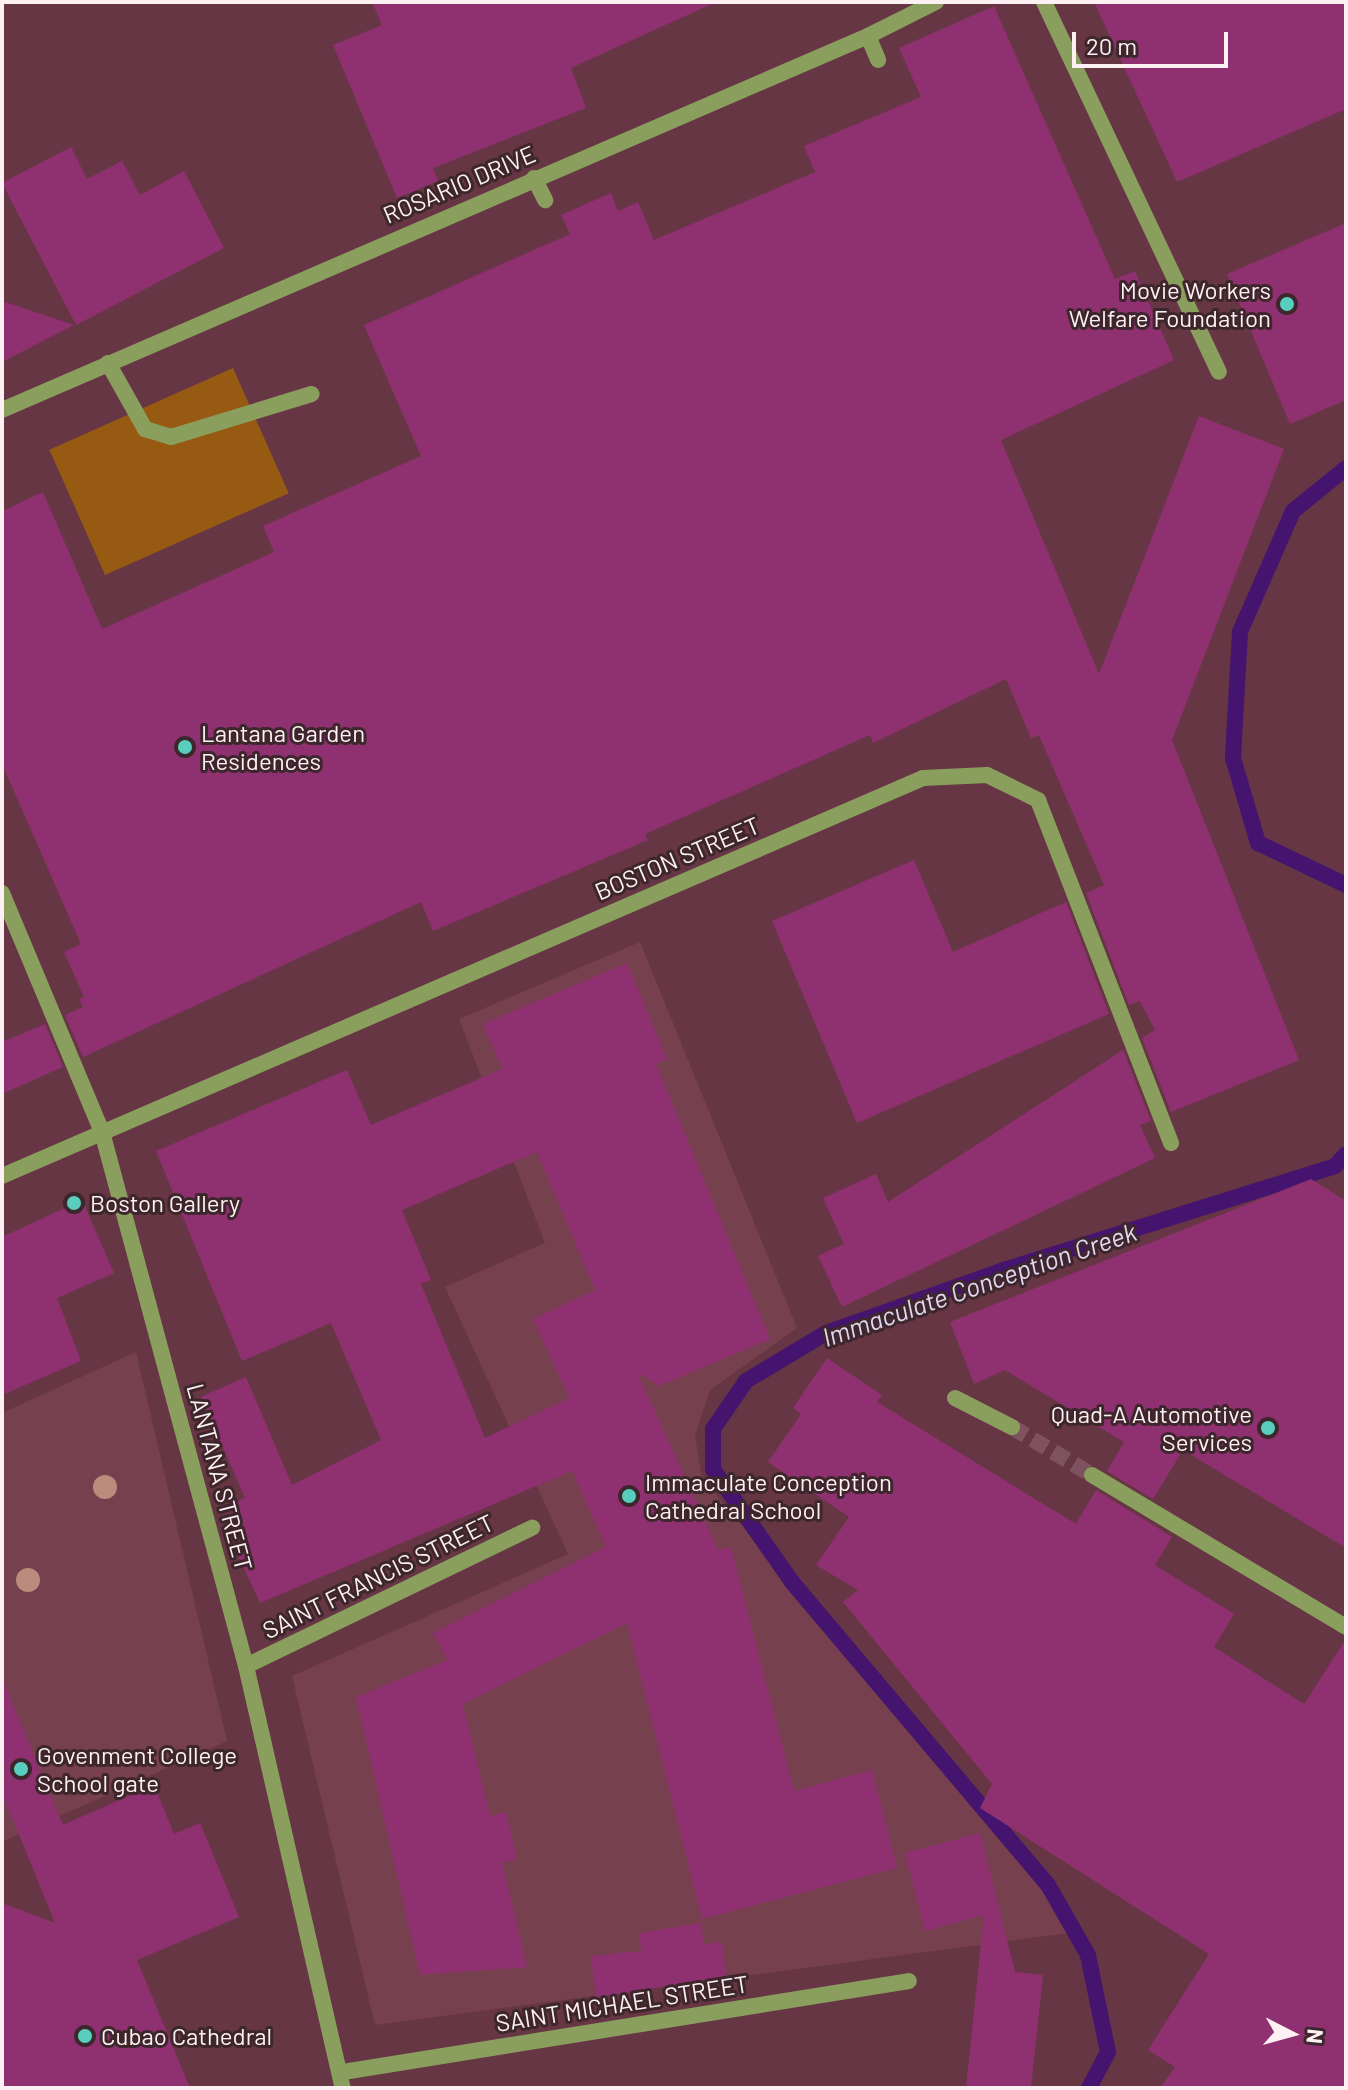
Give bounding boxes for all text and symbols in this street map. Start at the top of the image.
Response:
scale bar [1076,16,1232,66]
text: 20 m [1086,31,1137,60]
street label: ROSARIO DRIVE [378,139,540,229]
place label: Movie Workers Welfare Foundation [1069,276,1271,332]
marker: Movie Workers Welfare Foundation [1278,295,1296,313]
place label: Lantana Garden Residences [201,719,365,775]
marker: Lantana Garden Residences [176,738,194,756]
street label: BOSTON STREET [590,810,764,906]
place label: Boston Gallery [90,1189,240,1217]
marker: Boston Gallery [65,1194,83,1212]
water label: Immaculate Conception Creek [818,1215,1140,1353]
street label: LANTANA STREET [181,1380,259,1574]
place label: Quad-A Automotive Services [1051,1400,1252,1456]
marker: Quad-A Automotive Services [1259,1419,1277,1437]
place label: Immaculate Conception Cathedral School [645,1468,892,1524]
marker: Immaculate Conception Cathedral School [620,1487,638,1505]
street label: SAINT FRANCIS STREET [258,1507,498,1645]
place label: Govenment College School gate [37,1741,237,1797]
marker: Govenment College School gate [12,1760,30,1778]
street label: SAINT MICHAEL STREET [494,1969,750,2037]
north arrow [1252,1994,1332,2074]
place label: Cubao Cathedral [101,2022,272,2050]
marker: Cubao Cathedral [76,2027,94,2045]
text: N [1302,2028,1330,2045]

